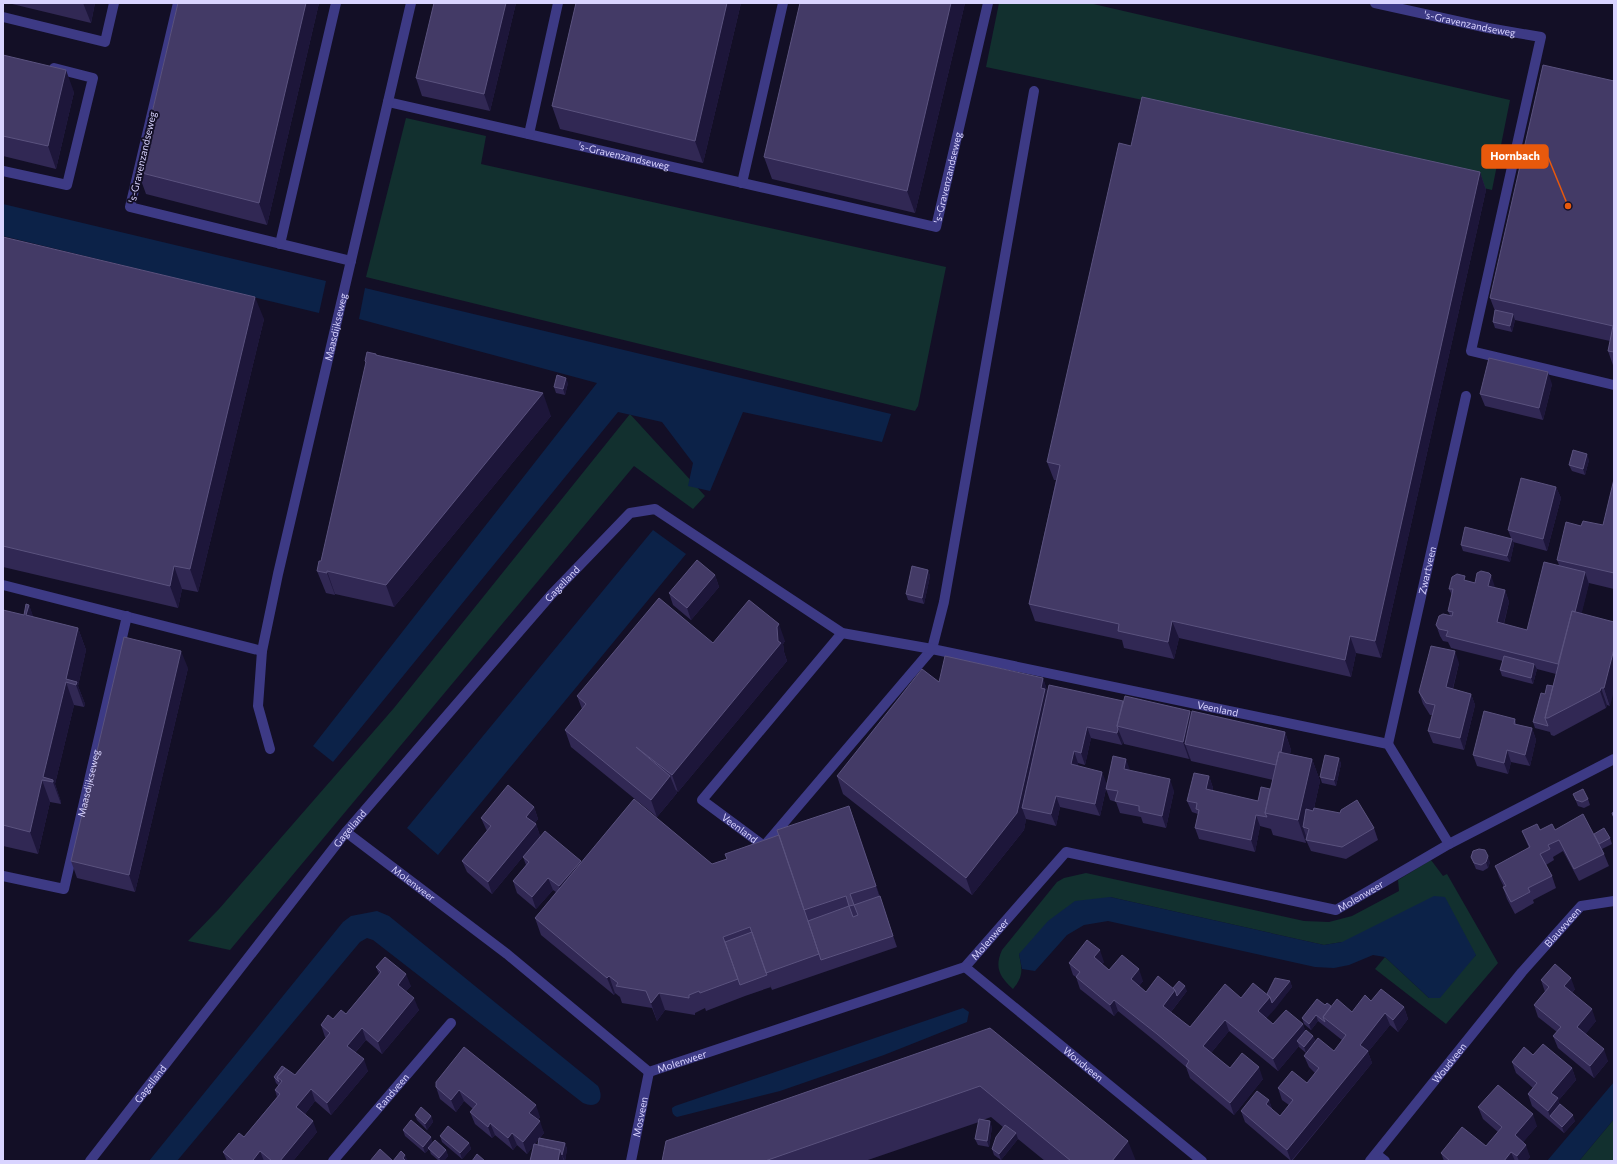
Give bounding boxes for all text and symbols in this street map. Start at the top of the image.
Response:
street label: 's-Gravenzandseweg [1423,8,1517,39]
street label: 's-Gravenzandseweg [126,110,158,204]
street label: 's-Gravenzandseweg [931,130,964,224]
street label: 's-Gravenzandseweg [577,140,671,172]
callout: Hornbach [1482,145,1548,168]
text: Hornbach [1490,149,1540,162]
street label: Maasdijkseweg [322,291,349,362]
street label: Zwartveen [1416,545,1438,595]
street label: Gagelland [542,563,582,604]
street label: Veenland [1196,698,1240,719]
street label: Maasdijkseweg [75,748,102,818]
street label: Gagelland [331,807,369,849]
street label: Veenland [719,811,760,845]
street label: Molenweer [390,863,438,904]
street label: Molenweer [1335,878,1386,914]
street label: Blauwveen [1541,905,1583,949]
street label: Molenweer [968,916,1011,962]
street label: Woudveen [1429,1040,1469,1085]
street label: Woudveen [1061,1044,1106,1084]
street label: Molenweer [655,1047,708,1075]
street label: Gagelland [132,1062,169,1105]
street label: Randveen [373,1071,411,1113]
street label: Mosveen [630,1096,650,1138]

